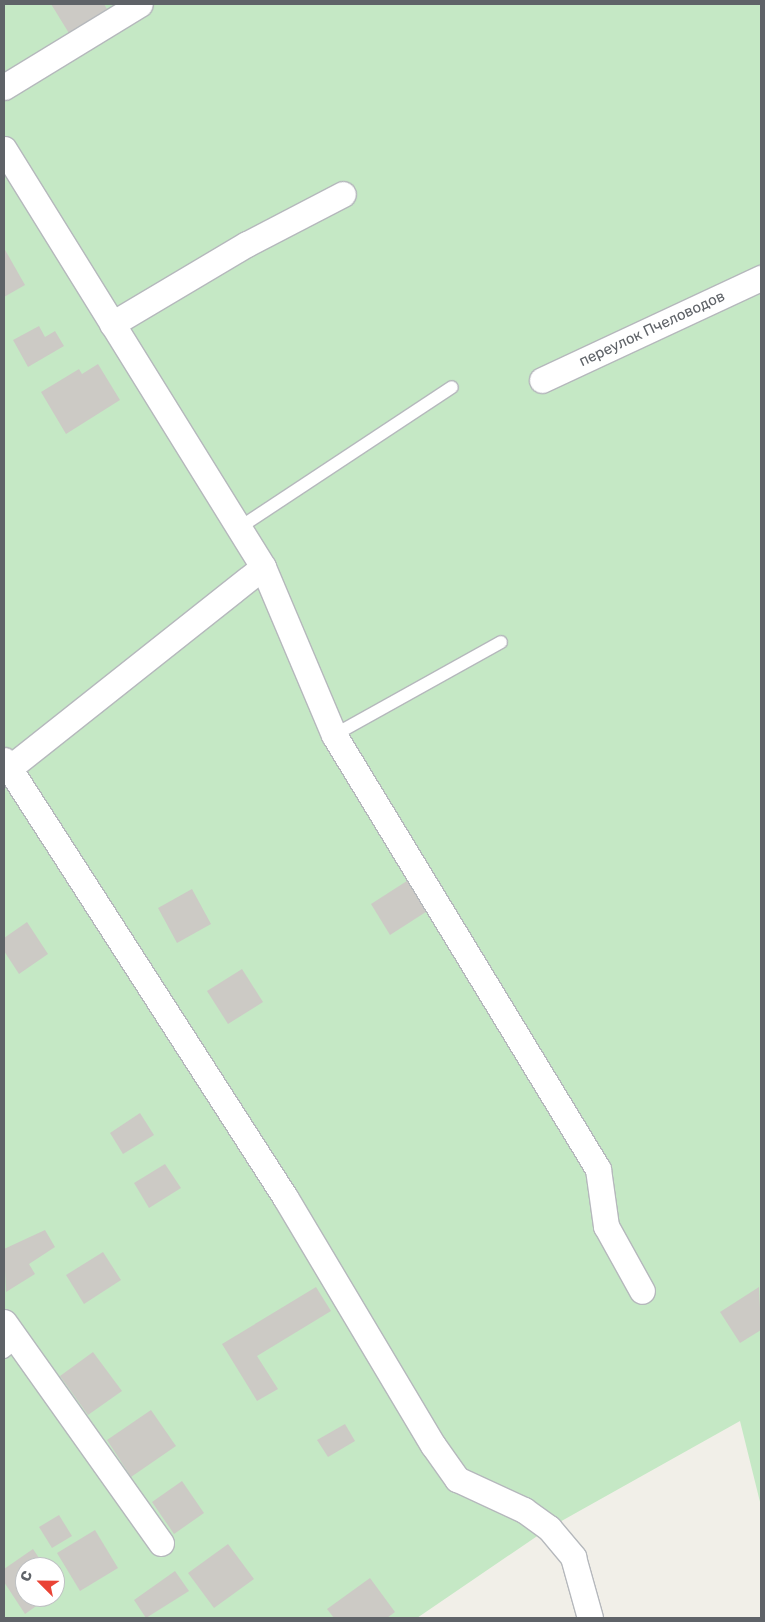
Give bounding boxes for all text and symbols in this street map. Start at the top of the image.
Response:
street label: переулок Пчеловодов [576,287,728,371]
north arrow [15,1557,65,1607]
text: С [17,1568,36,1584]

